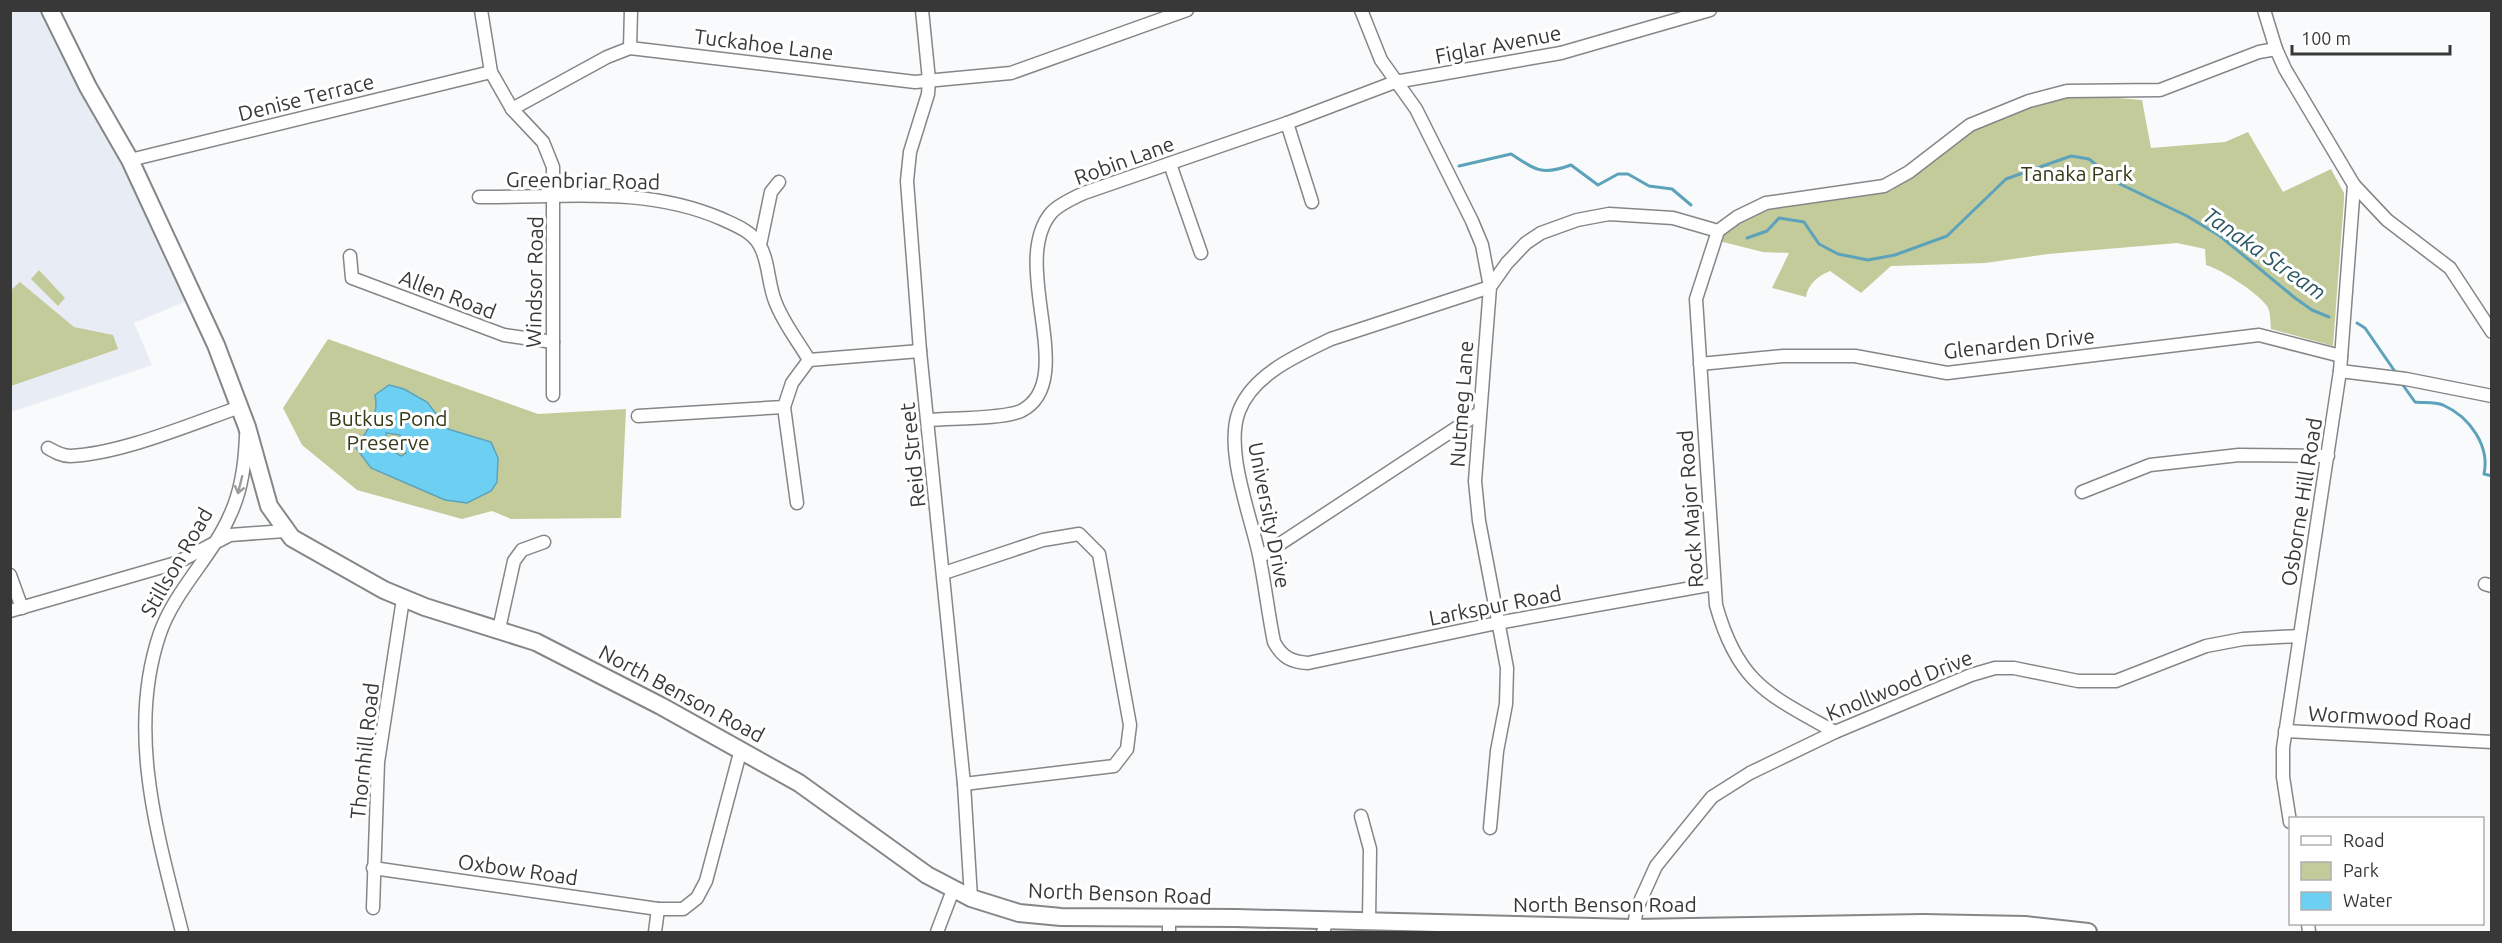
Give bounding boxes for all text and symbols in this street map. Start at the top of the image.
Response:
scale bar [2292,18,2450,56]
street label: Figlar Avenue [1433,20,1563,68]
street label: Tuckahoe Lane [693,24,835,64]
text: 100 m [2301,28,2351,48]
street label: Denise Terrace [236,69,376,125]
street label: Robin Lane [1071,131,1177,189]
park label: Tanaka Park [2021,161,2134,185]
street label: Greenbriar Road [506,167,660,193]
water label: Tanaka Stream [2199,202,2331,304]
street label: Windsor Road [521,216,547,348]
street label: Allen Road [396,265,500,323]
street label: Glenarden Drive [1942,323,2096,363]
street label: Nutmeg Lane [1445,340,1477,468]
street label: Reid Street [895,401,929,509]
park label: Butkus Pond Preserve [329,406,447,454]
street label: Osborne Hill Road [2276,416,2326,588]
street label: Rock Major Road [1673,429,1707,589]
street label: University Drive [1244,440,1296,590]
one-way arrow [234,475,246,494]
street label: Stillson Road [135,503,217,621]
street label: Larkspur Road [1427,580,1563,630]
street label: North Benson Road [595,639,769,747]
street label: Knollwood Drive [1822,645,1976,725]
street label: Thornhill Road [345,682,383,820]
street label: Wormwood Road [2308,701,2472,733]
legend [2289,817,2484,925]
text: Road [2343,830,2385,850]
street label: Oxbow Road [456,849,580,889]
text: Park [2343,860,2379,880]
street label: North Benson Road [1028,878,1212,908]
text: Water [2343,890,2393,910]
street label: North Benson Road [1513,892,1697,916]

